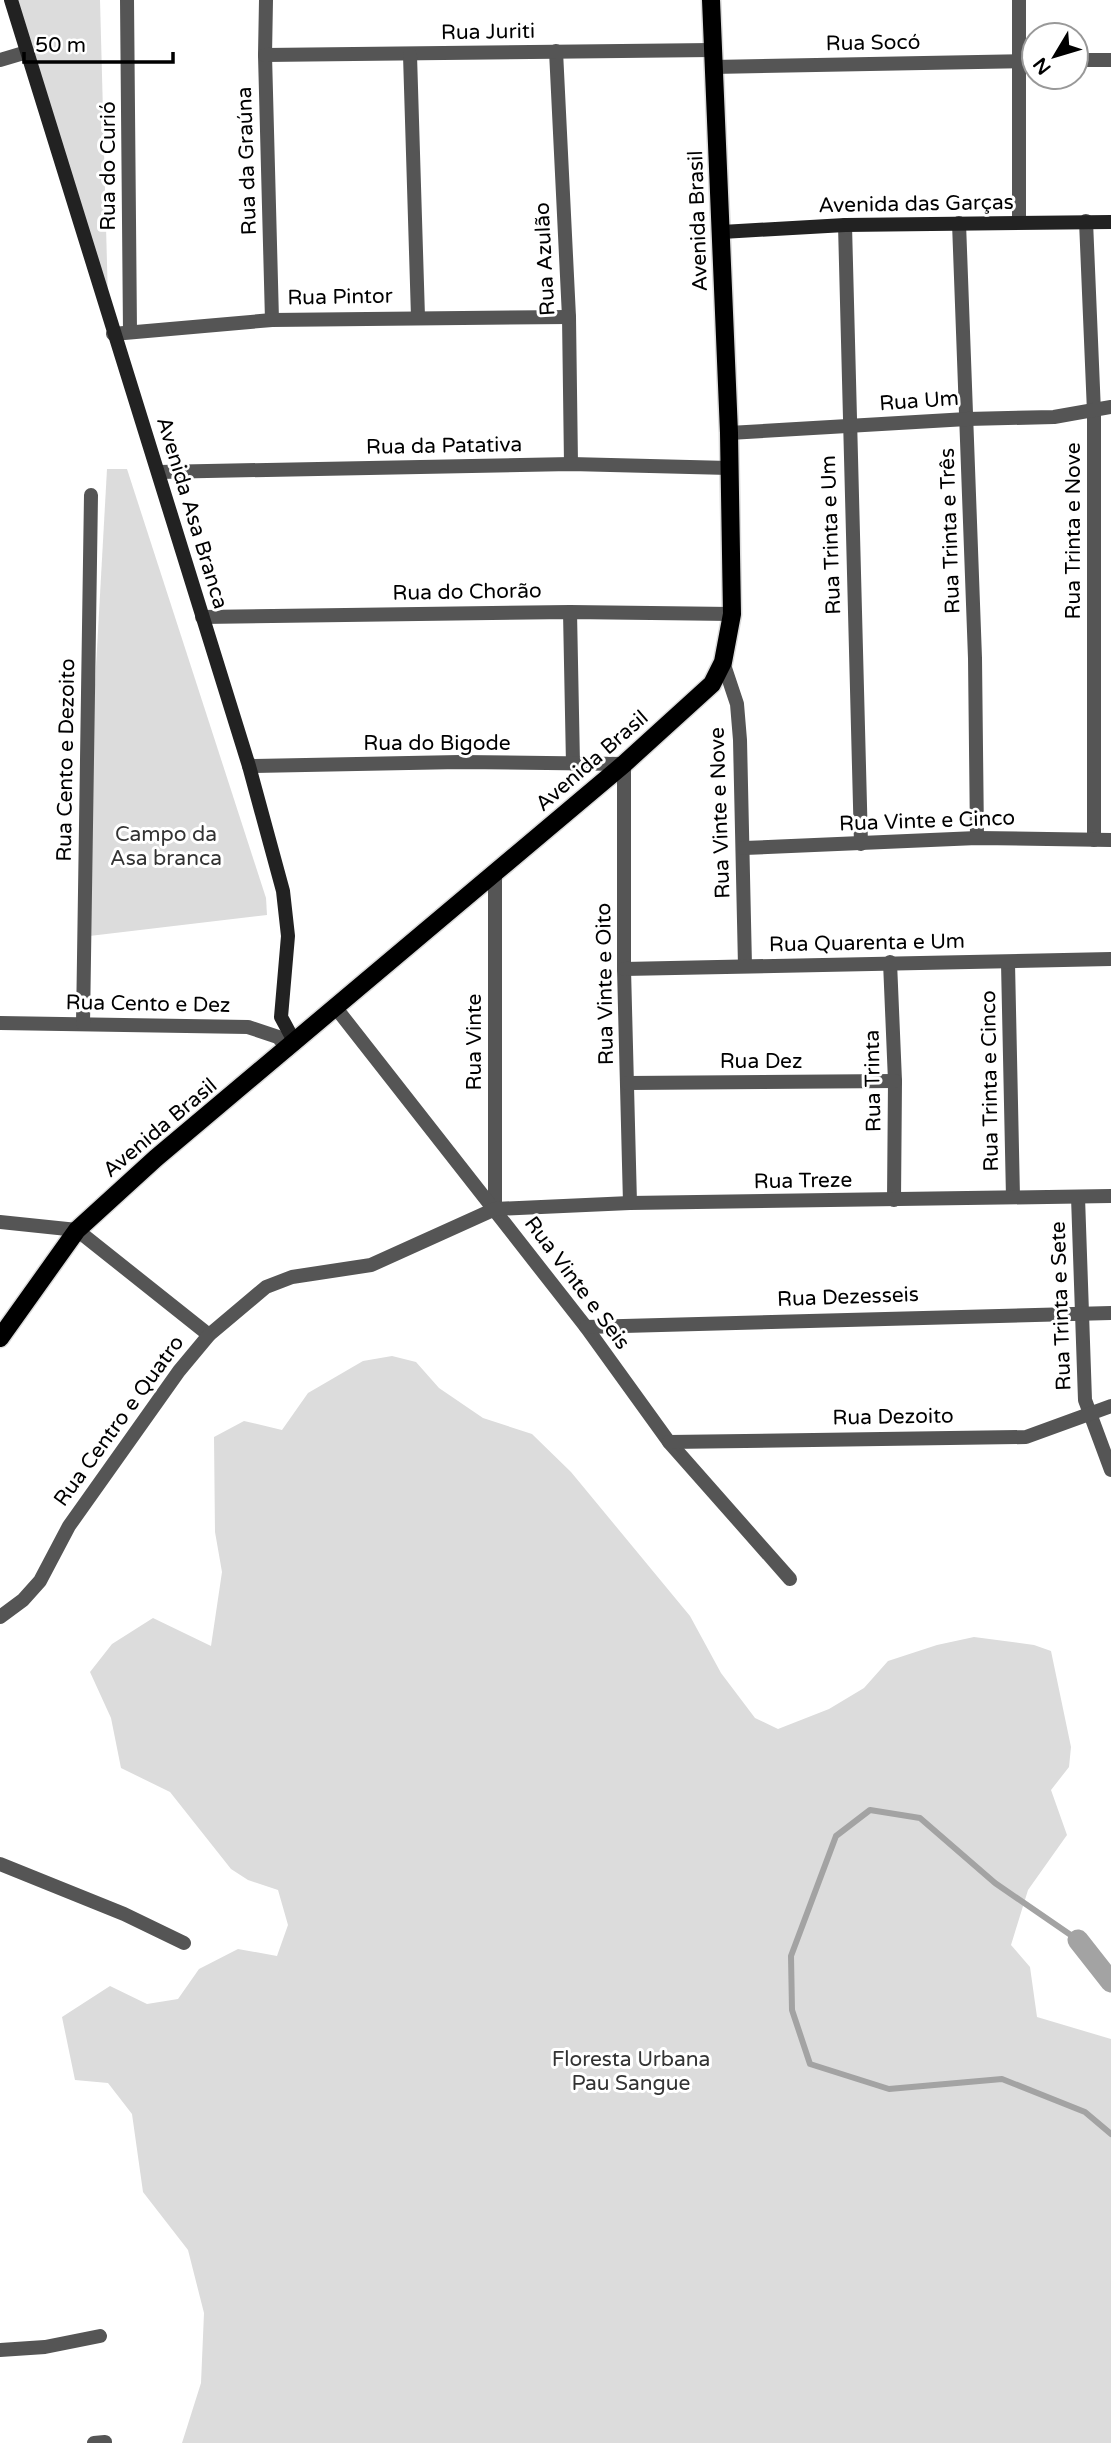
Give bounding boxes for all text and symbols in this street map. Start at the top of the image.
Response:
street label: Rua Juriti [441,19,535,45]
scale bar [24,21,173,65]
north arrow [1020,21,1090,91]
street label: Rua Socó [825,30,921,56]
text: 50 m [35,33,86,58]
text: N [1029,53,1056,79]
street label: Rua da Graúna [232,86,262,236]
street label: Rua do Curió [96,101,121,231]
street label: Avenida Brasil [683,150,713,292]
street label: Avenida das Garças [818,190,1014,218]
street label: Rua Azulão [530,202,560,316]
street label: Rua Pintor [287,284,393,310]
street label: Rua Um [878,386,960,416]
street label: Avenida Asa Branca [151,414,233,612]
street label: Rua da Patativa [366,432,522,460]
street label: Rua Trinta e Nove [1061,442,1086,620]
street label: Rua Trinta e Três [935,448,965,614]
street label: Rua Trinta e Um [816,455,846,615]
street label: Rua do Chorão [392,578,542,606]
street label: Rua Cento e Dezoito [52,658,80,862]
street label: Avenida Brasil [531,705,653,817]
street label: Rua Vinte e Nove [705,727,735,899]
street label: Rua do Bigode [363,731,511,756]
street label: Rua Vinte e Cinco [839,805,1015,837]
park label: Campo da Asa branca [110,822,222,871]
street label: Rua Vinte e Oito [591,903,619,1065]
street label: Rua Quarenta e Um [769,929,965,957]
street label: Rua Cento e Dez [65,990,231,1018]
street label: Rua Trinta e Cinco [976,990,1004,1172]
street label: Rua Vinte [462,993,487,1090]
street label: Rua Trinta [860,1030,886,1132]
street label: Rua Dez [720,1049,802,1074]
street label: Avenida Brasil [98,1073,222,1183]
street label: Rua Treze [754,1168,853,1194]
street label: Rua Vinte e Seis [519,1212,635,1354]
street label: Rua Trinta e Sete [1046,1221,1076,1391]
street label: Rua Dezesseis [777,1282,919,1312]
street label: Rua Centro e Quatro [49,1331,189,1511]
street label: Rua Dezoito [832,1403,954,1431]
park label: Floresta Urbana Pau Sangue [552,2047,710,2096]

